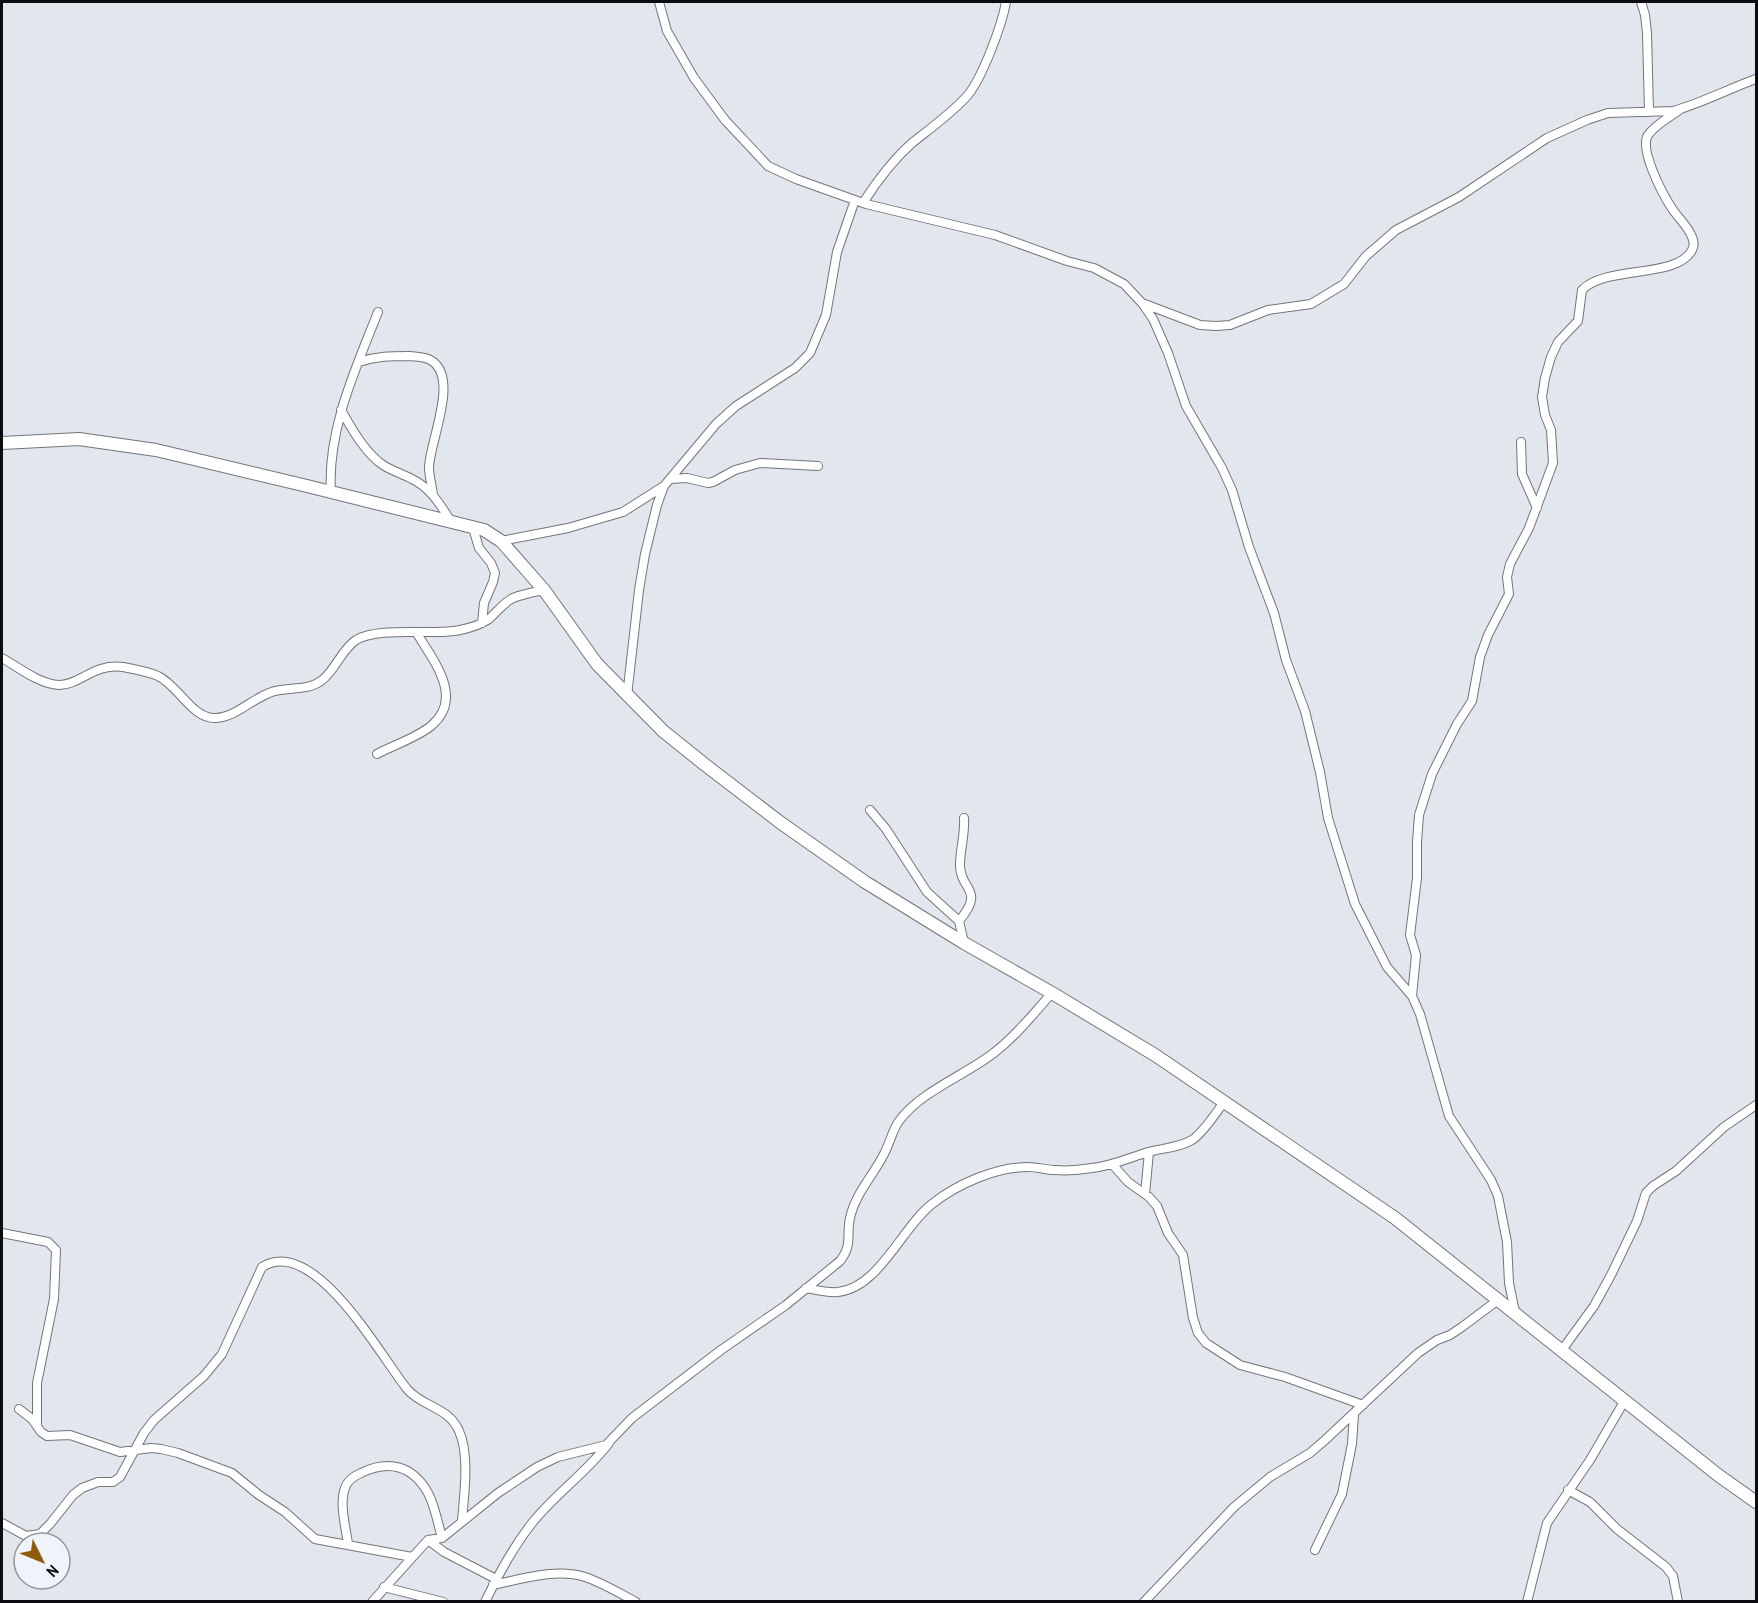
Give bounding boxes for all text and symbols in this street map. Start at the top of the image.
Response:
north arrow [12,1531,72,1591]
text: N [42,1560,64,1582]

